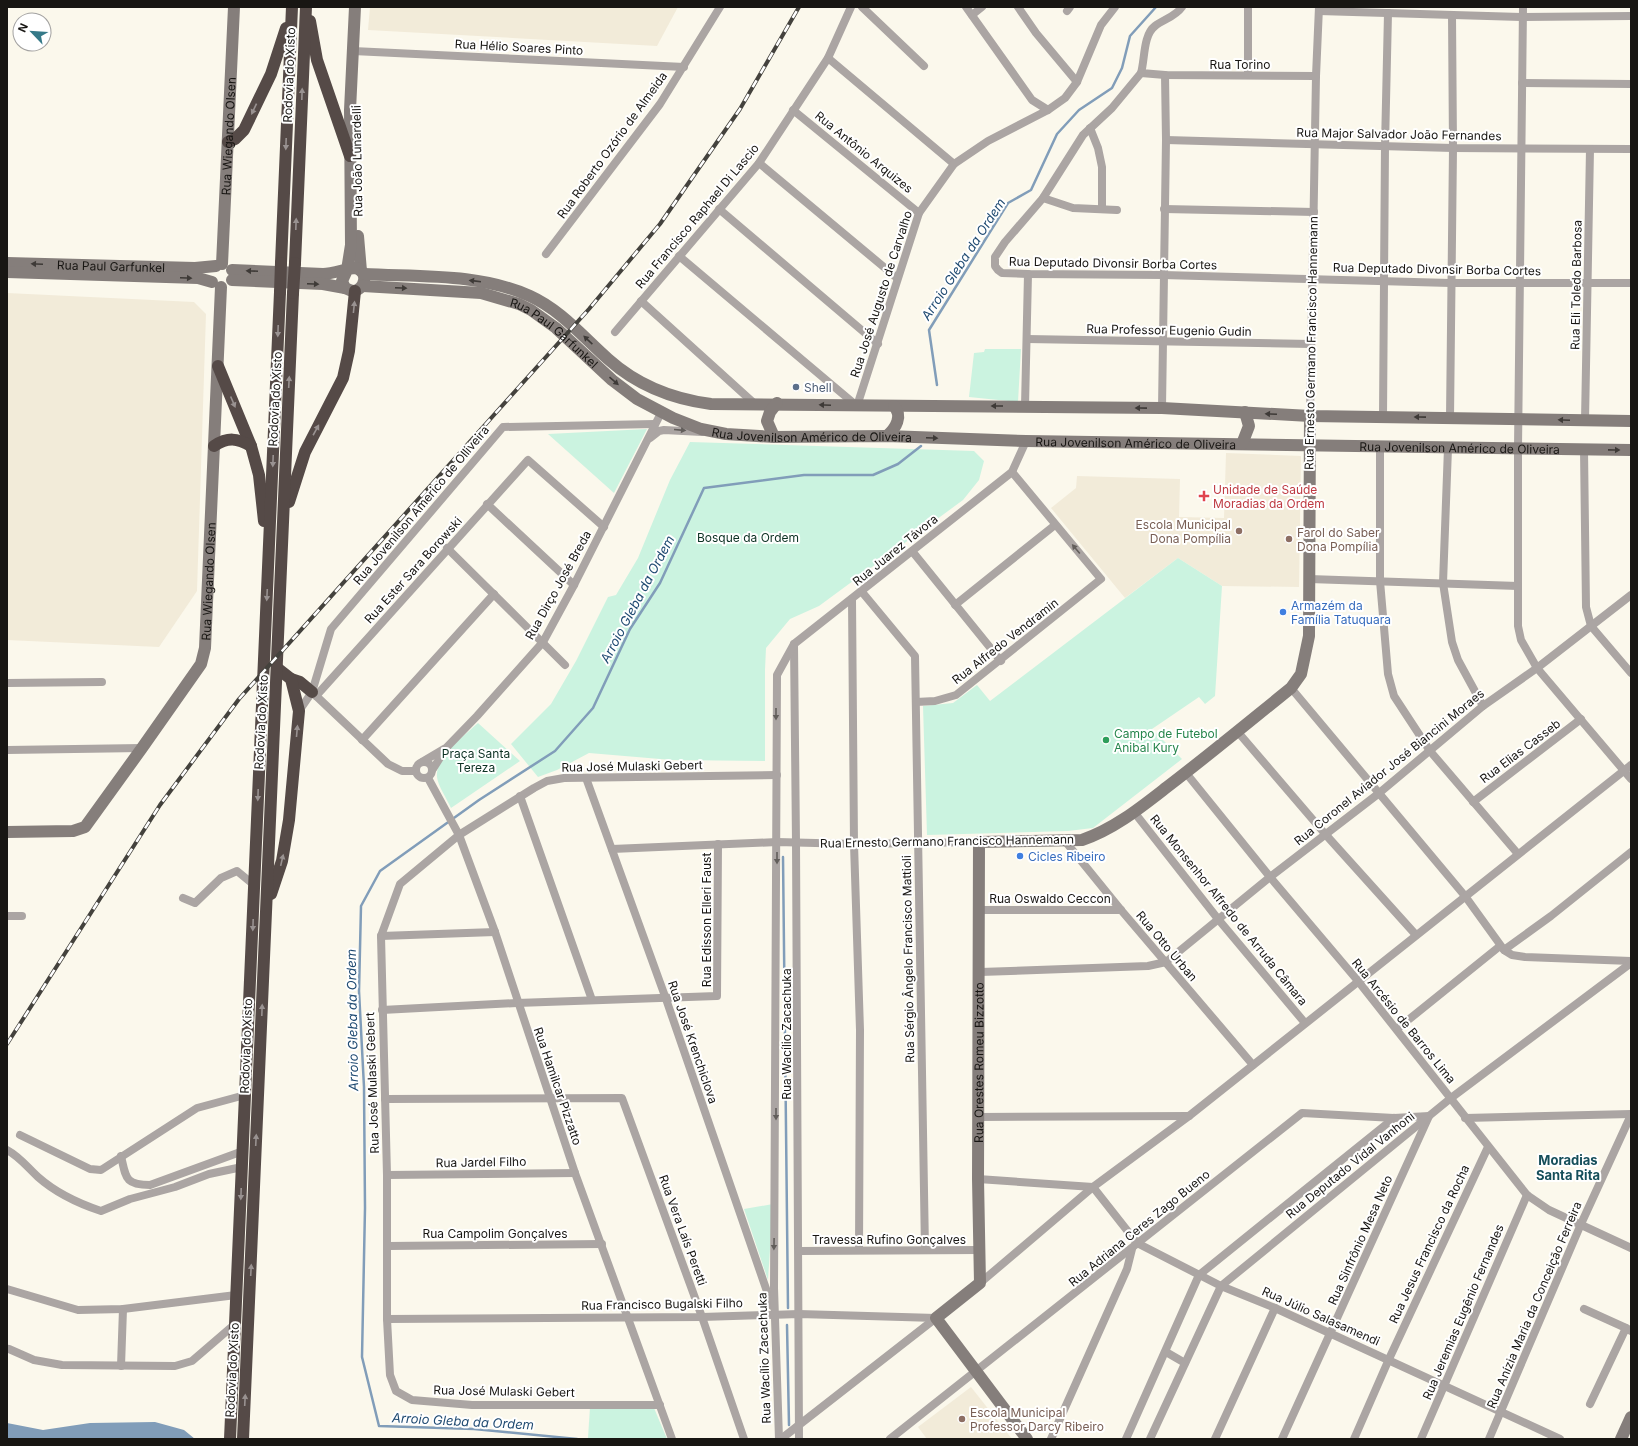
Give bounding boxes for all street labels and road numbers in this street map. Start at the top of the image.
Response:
street label: Rodovia do Xisto [280,27,298,123]
street label: Rua Hélio Soares Pinto [454,36,584,58]
street label: Rua Torino [1210,57,1270,72]
street label: Rua Roberto Ozório de Almeida [554,69,670,221]
street label: Rua Wiegando Olsen [218,77,238,196]
street label: Rua João Lunardelli [349,105,365,217]
street label: Rua Antônio Arquizes [812,108,916,196]
street label: Rua Major Salvador João Fernandes [1296,125,1502,143]
street label: Rua Francisco Raphael Di Lascio [632,141,762,291]
street label: Rua José Augusto de Carvalho [847,209,915,379]
street label: Rua Ernesto Germano Francisco Hannemann [1301,216,1321,470]
street label: Rua Eli Toledo Barbosa [1567,220,1585,350]
street label: Rua Deputado Divonsir Borba Cortes [1009,254,1217,272]
street label: Rua Paul Garfunkel [57,257,165,275]
street label: Rua Deputado Divonsir Borba Cortes [1333,260,1541,278]
street label: Rua Paul Garfunkel [508,294,601,371]
street label: Rua Professor Eugenio Gudin [1086,321,1252,339]
street label: Rodovia do Xisto [265,351,285,447]
street label: Rua Jovenilson Americo de Olliveira [350,422,492,588]
street label: Rua Jovenilson Américo de Oliveira [710,424,912,445]
street label: Rua Jovenilson Américo de Oliveira [1035,434,1236,452]
street label: Rua Jovenilson Américo de Oliveira [1359,438,1560,456]
street label: Rua Juarez Távora [849,511,941,589]
street label: Rua Ester Sara Borowski [361,514,465,626]
street label: Rua Wiegando Olsen [198,522,218,641]
street label: Rua Dirço José Breda [522,528,594,642]
street label: Rua Alfredo Vendramin [949,595,1061,687]
street label: Rodovia do Xisto [251,674,271,770]
street label: Rua Coronel Aviador José Biancini Moraes [1291,686,1487,848]
street label: Rua Elias Casseb [1477,716,1563,786]
street label: Rua José Mulaski Gebert [561,757,703,775]
street label: Rua Monsenhor Alfredo de Arruda Câmara [1147,812,1311,1008]
street label: Rua Ernesto Germano Francisco Hannemann [820,831,1074,851]
street label: Rua Edisson Elleri Faust [699,853,714,987]
street label: Rua Sérgio Ângelo Francisco Mattioli [899,855,917,1063]
street label: Rua Oswaldo Ceccon [989,891,1111,906]
street label: Rua Otto Urban [1133,908,1201,984]
street label: Rua Arcésio de Barros Lima [1349,956,1459,1086]
street label: Rua Wacílio Zacachuka [779,968,794,1100]
street label: Rua José Krenchiclova [665,978,721,1106]
street label: Rua Orestes Romeu Bizzotto [971,982,986,1143]
street label: Rodovia do Xisto [237,998,255,1094]
street label: Rua José Mulaski Gebert [362,1012,382,1154]
street label: Rua Hamilcar Pizzatto [531,1025,585,1147]
street label: Rua Deputado Vidal Vanhoni [1283,1108,1417,1221]
street label: Rua Jardel Filho [436,1154,526,1170]
street label: Rua Jesus Francisco da Rocha [1386,1162,1472,1326]
street label: Rua Adriana Ceres Zago Bueno [1065,1166,1213,1290]
street label: Rua Vera Laís Peretti [656,1173,710,1288]
street label: Rua Sinfrônio Mesa Neto [1325,1173,1395,1307]
street label: Rua Anízia Maria da Conceição Ferreira [1483,1199,1585,1411]
street label: Rua Jeremias Eugênio Fernandes [1419,1222,1507,1402]
street label: Rua Campolim Gonçalves [423,1226,567,1241]
street label: Travessa Rufino Gonçalves [812,1232,966,1247]
street label: Rua Júlio Salasamendi [1260,1283,1382,1349]
street label: Rua Wacílio Zacachuka [754,1292,774,1424]
street label: Rua Francisco Bugalski Filho [581,1295,743,1313]
street label: Rodovia do Xisto [222,1322,242,1418]
street label: Rua José Mulaski Gebert [433,1382,575,1400]

